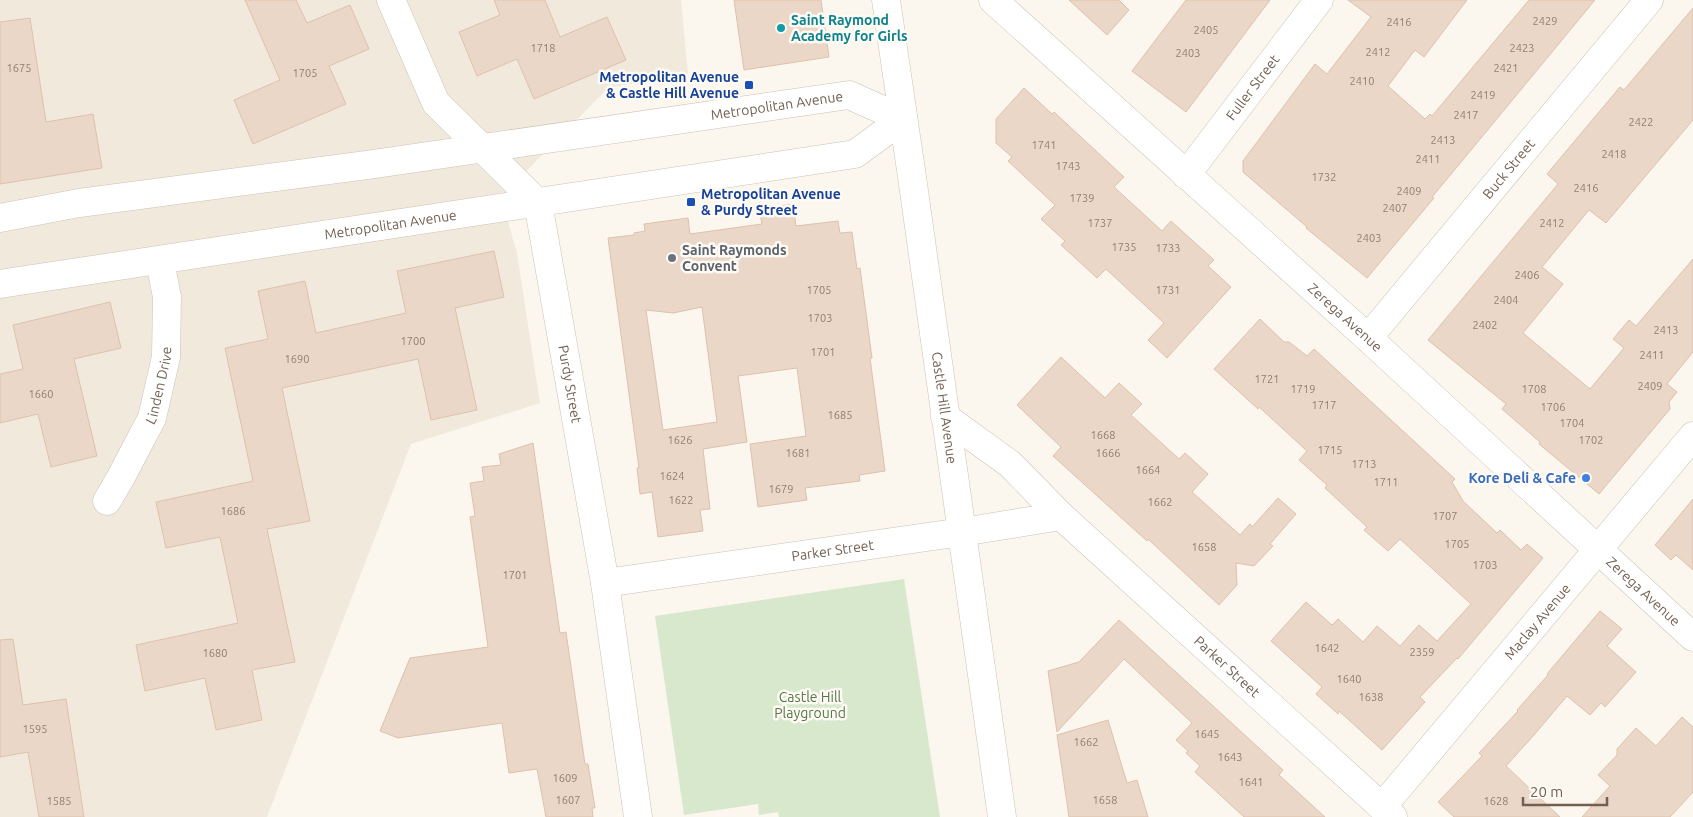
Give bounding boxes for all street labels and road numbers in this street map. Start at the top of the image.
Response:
street label: Fuller Street [1223,51,1283,123]
street label: Metropolitan Avenue [710,88,844,123]
street label: Buck Street [1479,135,1538,202]
street label: Metropolitan Avenue [323,207,458,243]
street label: Zerega Avenue [1305,280,1385,355]
street label: Purdy Street [555,344,585,425]
street label: Linden Drive [142,346,174,427]
street label: Castle Hill Avenue [929,351,960,465]
street label: Parker Street [790,537,875,564]
street label: Zerega Avenue [1603,553,1683,629]
street label: Maclay Avenue [1501,580,1574,663]
street label: Parker Street [1191,633,1264,701]

